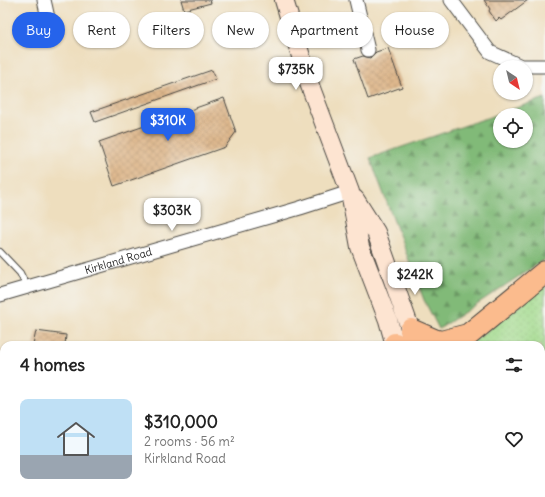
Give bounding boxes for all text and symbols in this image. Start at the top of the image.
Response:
chip: Buy [12,12,65,48]
chip: Rent [73,12,130,48]
chip: Filters [138,12,204,48]
chip: New [212,12,269,48]
chip: Apartment [277,12,373,48]
chip: House [381,12,449,48]
pin: $735K [268,57,324,91]
north arrow [493,60,533,100]
map controls [493,60,533,148]
text: $735K [278,61,314,78]
pin: $310K [140,108,196,142]
button: locate [493,108,533,148]
text: $310K [150,112,186,129]
pin: $303K [144,198,200,232]
text: $303K [153,202,191,219]
street label: Kirkland Road [83,244,154,277]
pin: $242K [387,262,443,296]
text: $242K [397,266,433,283]
text: 4 homes [20,354,85,376]
icon: filters [503,354,525,376]
text: $310,000 [144,411,218,433]
icon: home [52,415,100,463]
icon: heart [503,428,525,450]
text: 2 rooms · 56 m² [144,433,235,450]
text: Kirkland Road [144,450,226,467]

